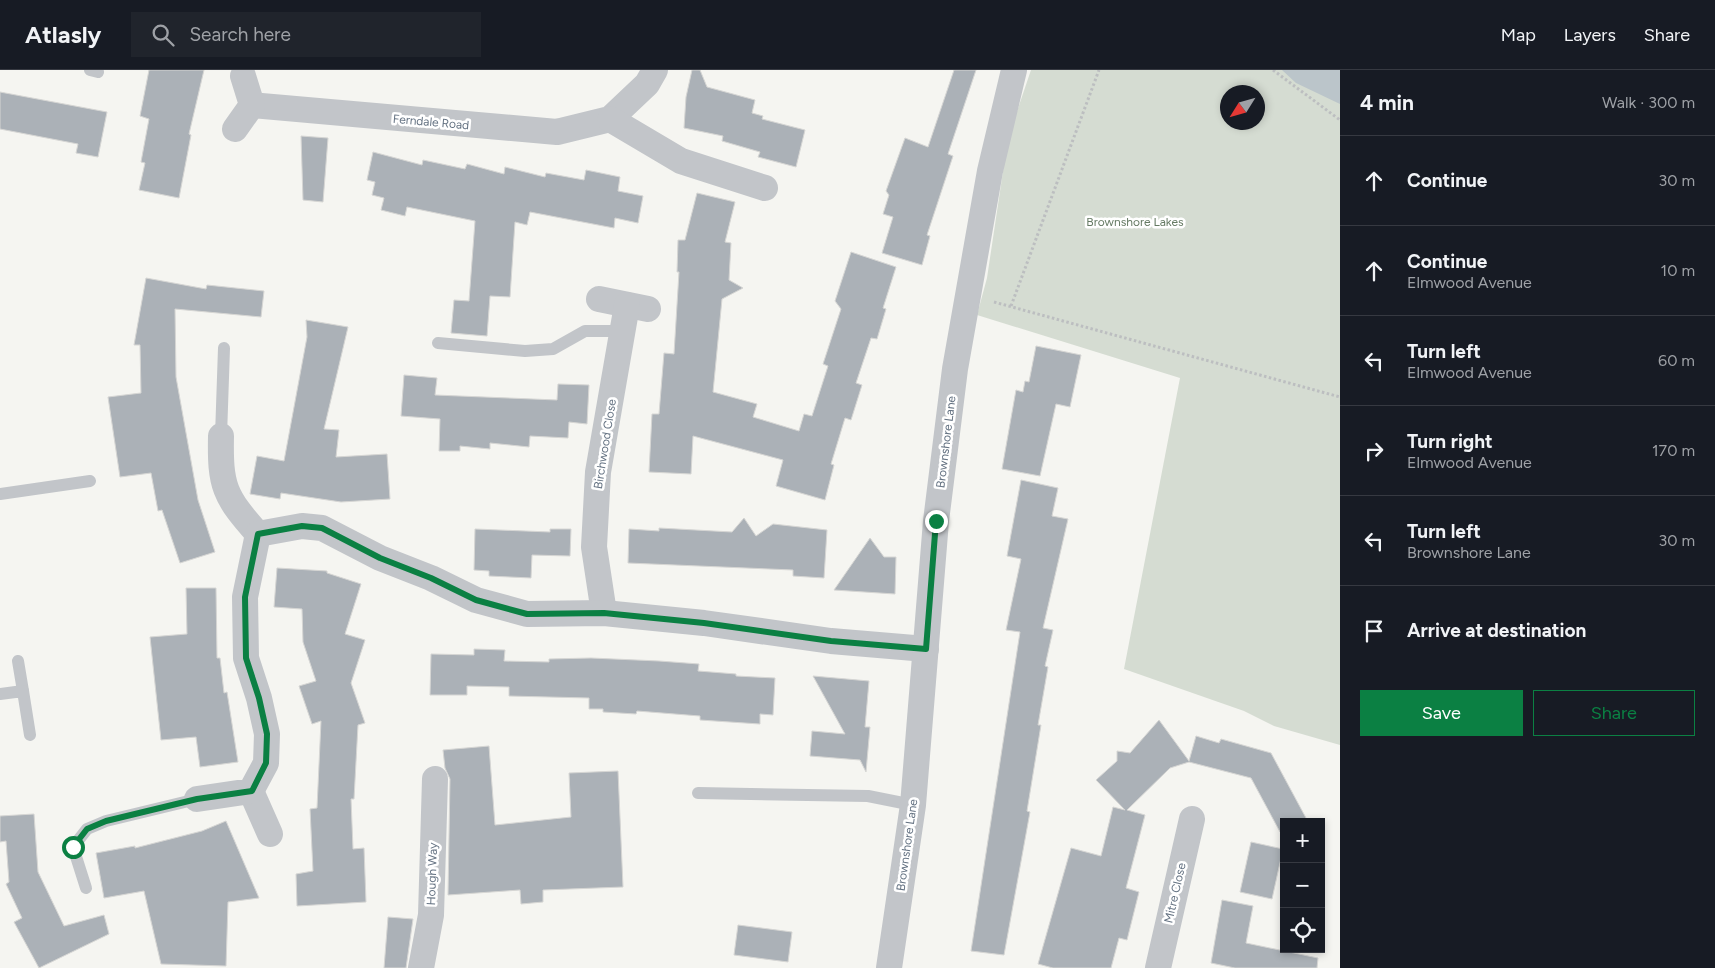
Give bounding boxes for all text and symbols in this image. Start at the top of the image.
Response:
search box [131,12,481,57]
text: Atlasly [25,20,101,49]
icon: search [149,21,177,49]
text: Search here [189,23,291,46]
text: Map [1501,24,1536,46]
text: Layers [1564,24,1616,46]
text: Share [1644,24,1690,46]
north arrow [1220,85,1265,130]
text: 4 min [1360,90,1414,115]
text: Walk · 300 m [1602,93,1695,112]
street label: Ferndale Road [392,112,470,132]
icon: ahead [1360,167,1388,195]
text: Continue [1407,169,1487,192]
text: 30 m [1658,171,1695,190]
park label: Brownshore Lakes [1086,215,1184,229]
text: Continue [1407,250,1487,273]
icon: ahead [1360,257,1388,285]
text: 10 m [1661,261,1695,280]
text: Elmwood Avenue [1407,273,1532,292]
text: Turn left [1407,340,1481,363]
icon: left [1360,347,1388,375]
text: 60 m [1658,351,1695,370]
text: Elmwood Avenue [1407,363,1532,382]
street label: Brownshore Lane [933,395,959,489]
street label: Birchwood Close [591,398,619,490]
text: Turn right [1407,430,1493,453]
icon: right [1360,437,1388,465]
text: 170 m [1652,441,1695,460]
text: Elmwood Avenue [1407,453,1532,472]
route end [925,510,948,533]
text: Turn left [1407,520,1481,543]
icon: left [1360,527,1388,555]
text: 30 m [1658,531,1695,550]
text: Brownshore Lane [1407,543,1531,562]
icon: arrive [1360,617,1388,645]
text: Arrive at destination [1407,619,1586,642]
button: Save [1360,690,1523,736]
button: Share [1533,690,1695,736]
street label: Brownshore Lane [894,798,920,892]
map controls [1280,818,1325,953]
button: + [1280,818,1325,863]
route start [62,836,85,859]
street label: Hough Way [424,842,440,906]
street label: Mitre Close [1161,861,1189,925]
button: − [1280,863,1325,908]
button: locate [1280,908,1325,953]

